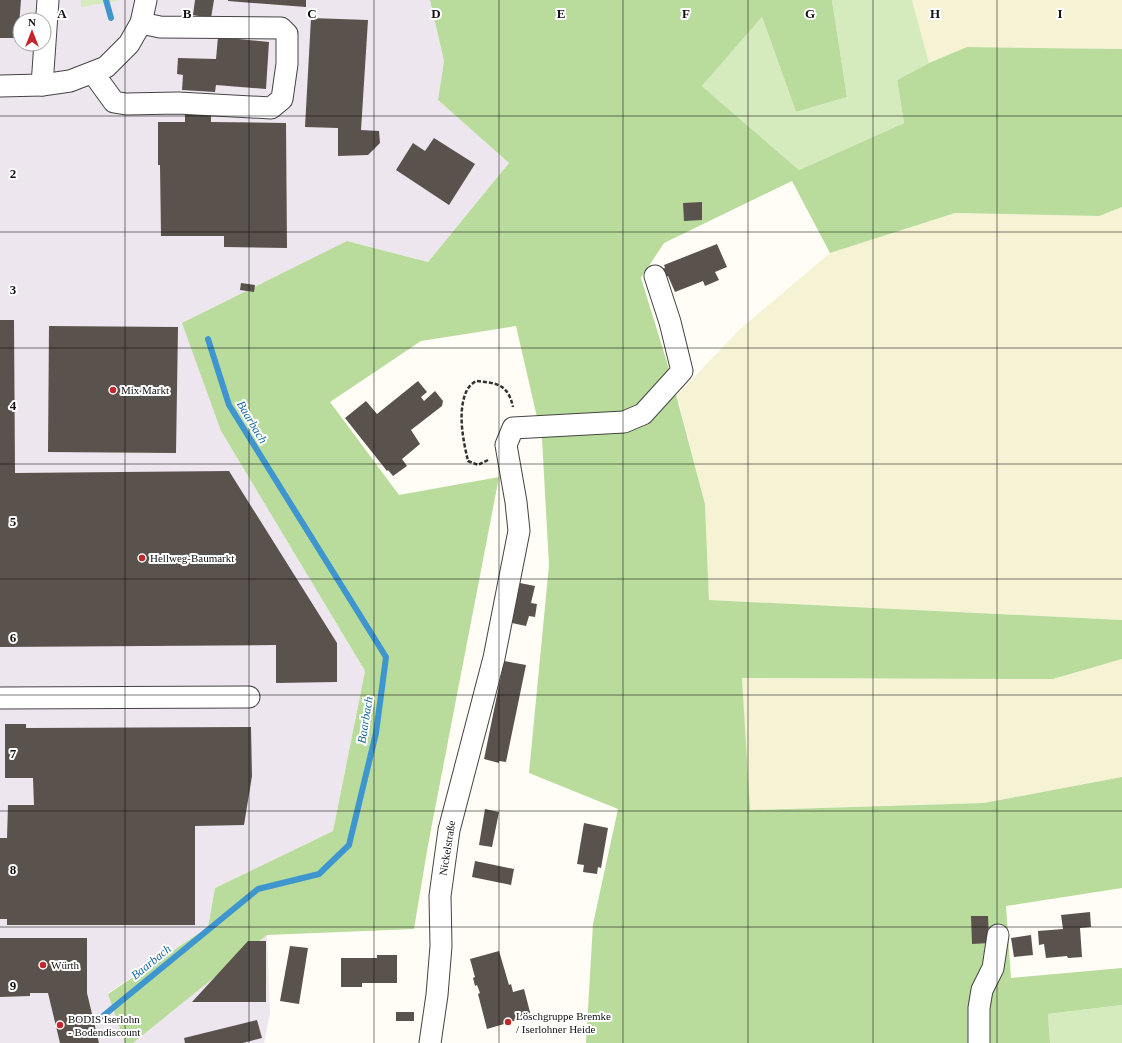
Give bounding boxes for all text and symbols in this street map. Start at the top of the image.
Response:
text: A [57,6,67,21]
text: B [183,6,192,21]
text: C [307,6,317,21]
text: D [431,6,441,21]
text: E [557,6,565,21]
text: F [682,6,690,21]
text: G [805,6,815,21]
text: H [930,6,940,21]
text: I [1057,6,1063,21]
north arrow [12,12,52,52]
text: N [28,16,36,28]
text: 2 [10,166,16,181]
text: 3 [10,282,17,297]
place label: Mix Markt [121,384,169,396]
marker: Mix Markt [108,385,118,395]
text: 4 [10,398,17,413]
water label: Baarbach [234,398,270,446]
text: 5 [10,514,17,529]
place label: Hellweg-Baumarkt [150,552,234,564]
marker: Hellweg-Baumarkt [137,553,147,563]
text: 6 [10,630,17,645]
water label: Baarbach [354,696,376,744]
text: 7 [10,746,17,761]
street label: Nickelstraße [437,819,457,876]
text: 8 [10,862,17,877]
water label: Baarbach [128,942,174,982]
place label: Würth [51,959,80,971]
marker: Würth [38,960,48,970]
text: 9 [10,978,17,993]
place label: Löschgruppe Bremke / Iserlohner Heide [516,1010,611,1035]
place label: BODIS Iserlohn - Bodendiscount [68,1013,140,1038]
marker: Löschgruppe Bremke / Iserlohner Heide [503,1017,513,1027]
marker: BODIS Iserlohn - Bodendiscount [55,1020,65,1030]

